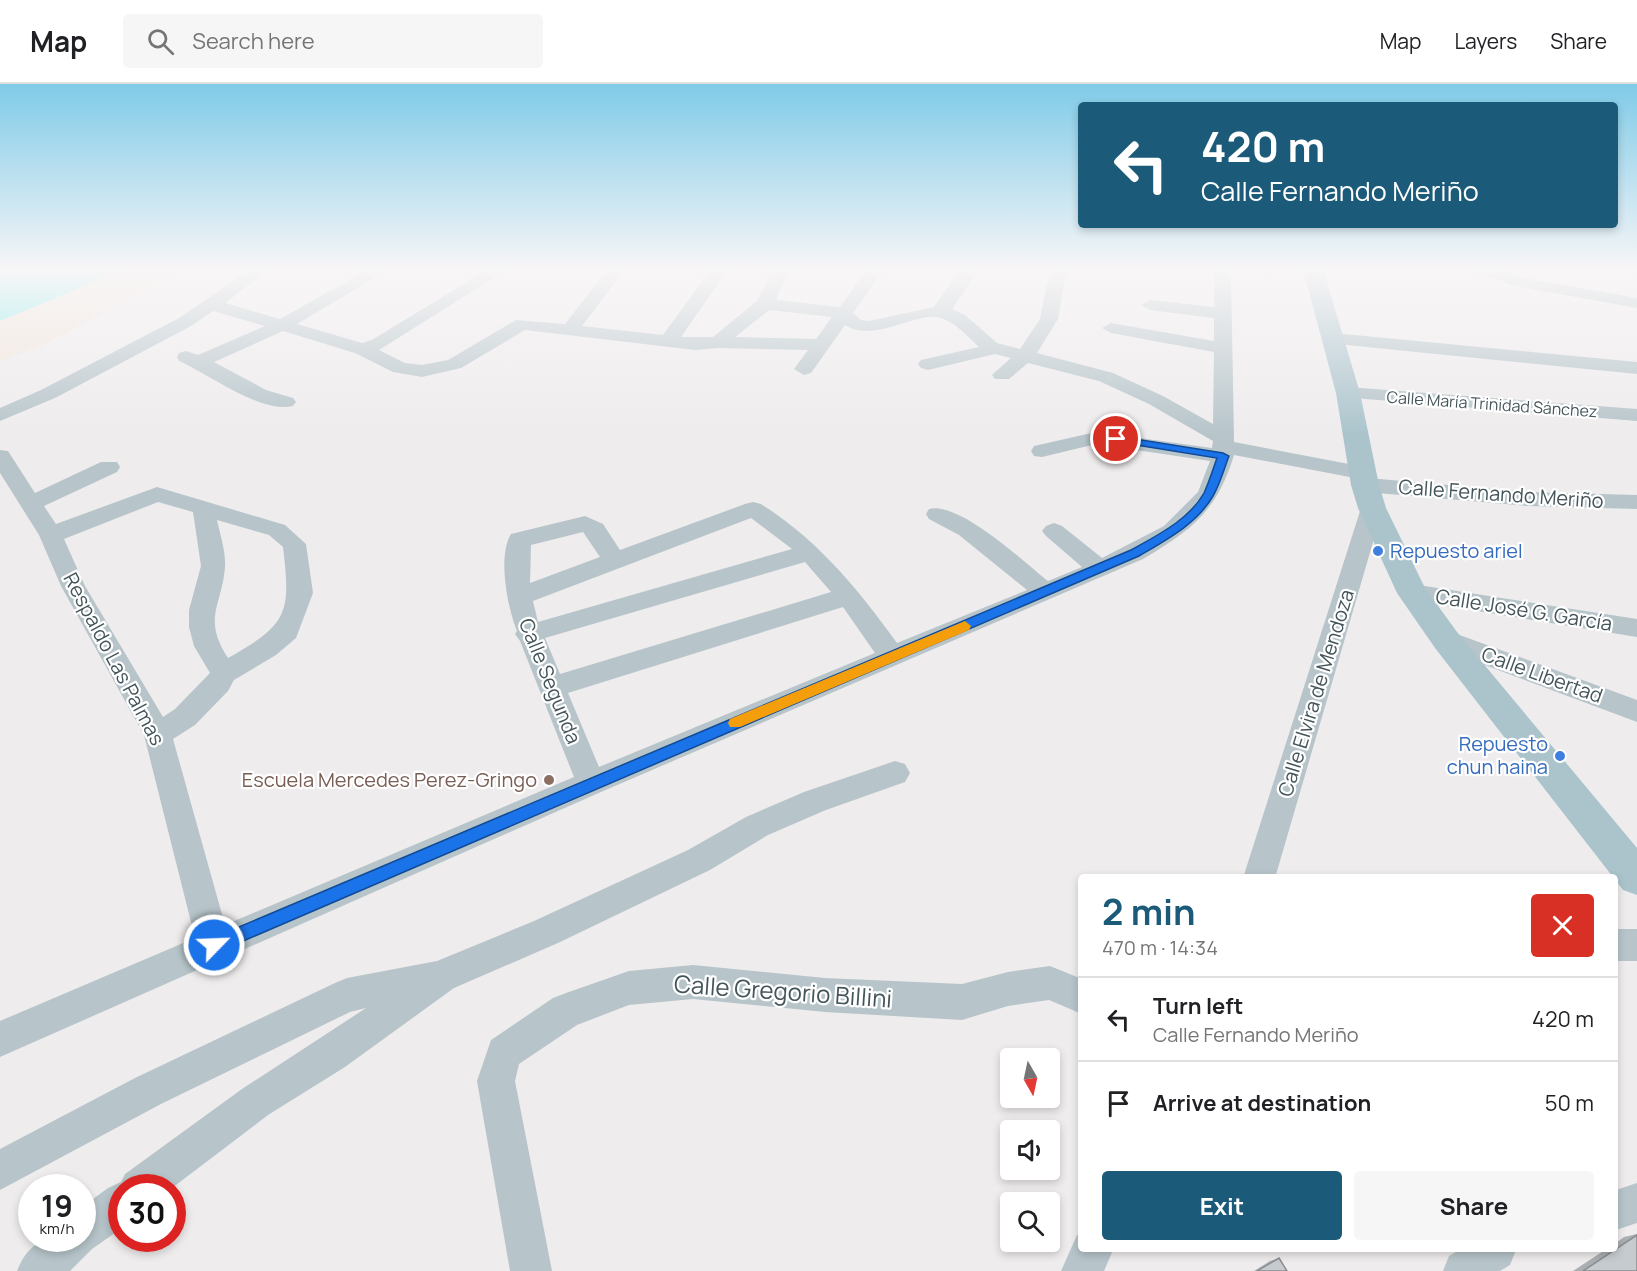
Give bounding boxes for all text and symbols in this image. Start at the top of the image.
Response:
search box [123,14,543,68]
text: Map [30,22,87,60]
icon: search [144,25,177,58]
text: Search here [192,26,315,56]
text: Map [1380,27,1421,55]
text: Layers [1454,27,1517,55]
text: Share [1550,27,1607,55]
text: 420 m [1201,117,1325,175]
icon: left [1102,126,1180,204]
text: Calle Fernando Meriño [1201,172,1479,209]
street label: Calle María Trinidad Sánchez [1386,386,1598,422]
pin [1090,413,1141,464]
icon: arrive [1099,422,1132,455]
street label: Calle Fernando Meriño [1397,473,1605,514]
place label: Repuesto ariel [1390,537,1523,564]
marker: Repuesto ariel [1371,544,1385,558]
street label: Respaldo Las Palmas [57,568,171,750]
street label: Calle José G. García [1434,582,1614,637]
street label: Calle Elvira de Mendoza [1271,586,1360,800]
street label: Calle Segunda [513,614,588,748]
street label: Calle Libertad [1478,640,1606,709]
place label: Repuesto chun haina [1447,730,1548,780]
marker: Repuesto chun haina [1553,749,1567,763]
place label: Escuela Mercedes Perez-Gringo [242,766,537,793]
marker: Escuela Mercedes Perez-Gringo [542,773,556,787]
text: 2 min [1102,887,1196,936]
button: close [1531,894,1594,957]
position arrow [182,913,246,977]
text: 470 m · 14:34 [1102,934,1218,961]
street label: Calle Gregorio Billini [673,966,893,1015]
text: Turn left [1153,991,1243,1021]
icon: left [1102,1003,1135,1036]
text: 420 m [1532,1004,1594,1034]
text: Calle Fernando Meriño [1153,1021,1359,1048]
north arrow [1000,1048,1060,1108]
map controls [1000,1048,1060,1252]
icon: arrive [1102,1087,1135,1120]
text: Arrive at destination [1153,1088,1371,1118]
text: 50 m [1545,1088,1594,1118]
button: sound [1000,1120,1060,1180]
button: Exit [1102,1171,1342,1240]
button: Share [1354,1171,1594,1240]
speed limit sign: 30 [108,1174,186,1252]
text: 19 [41,1185,73,1226]
button: search [1000,1192,1060,1252]
text: km/h [40,1218,74,1239]

